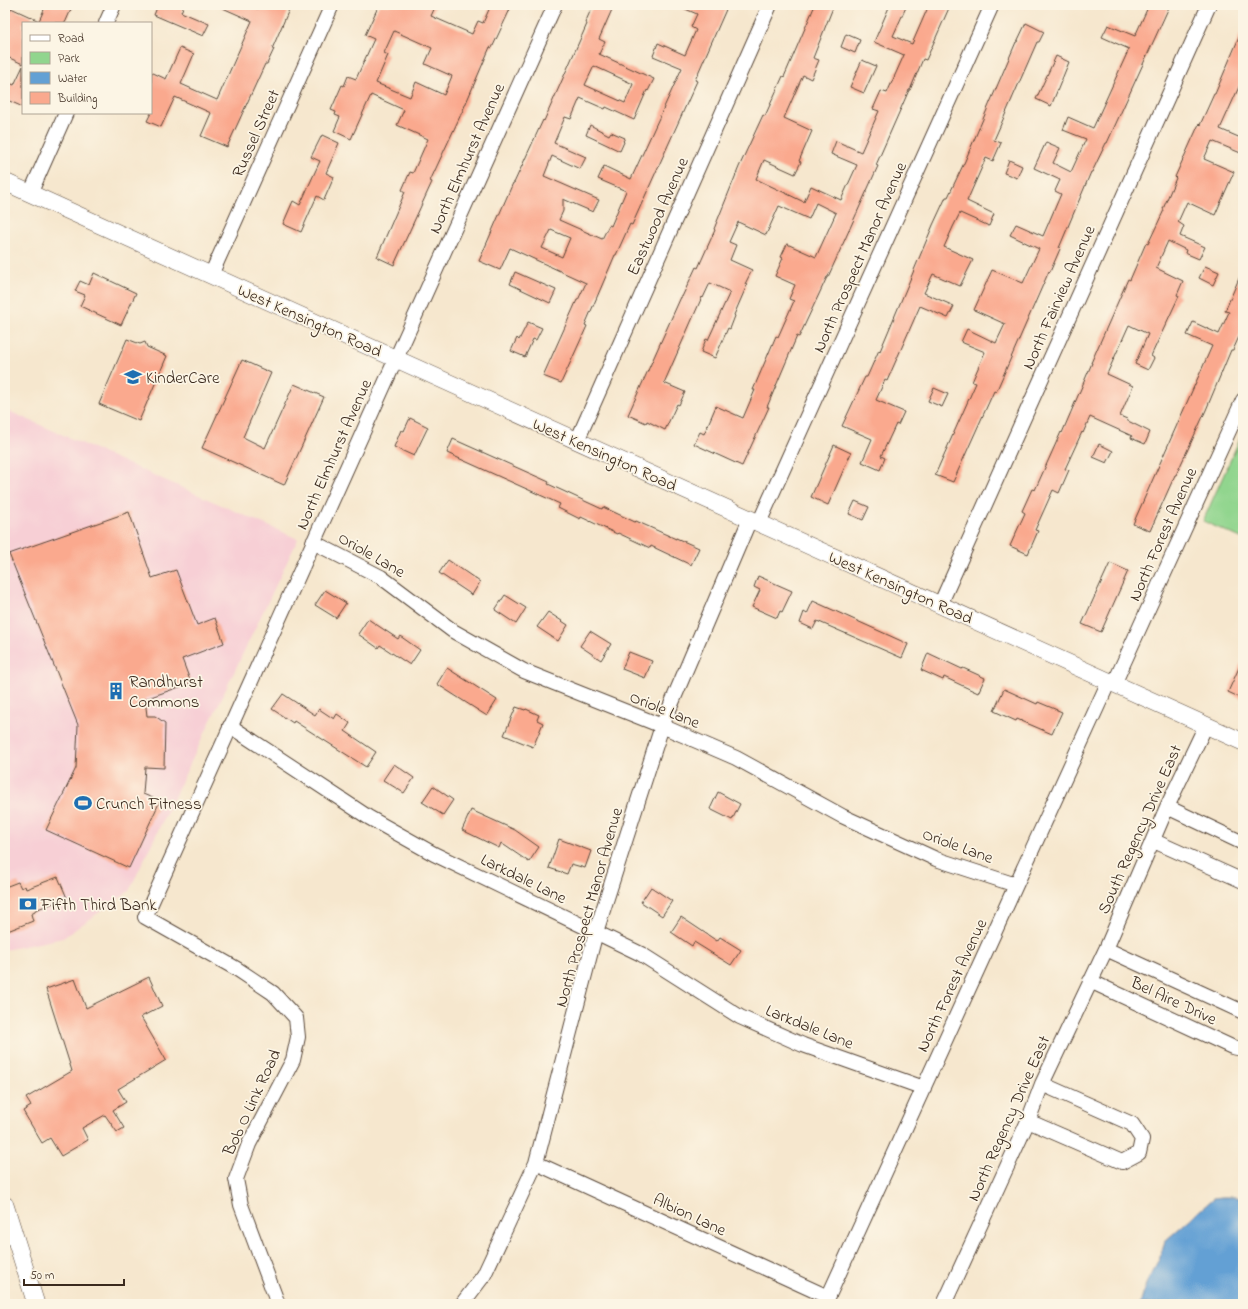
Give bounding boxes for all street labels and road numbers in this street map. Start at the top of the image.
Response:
street label: North Elmhurst Avenue [423,79,512,238]
street label: Russel Street [226,85,287,182]
street label: Eastwood Avenue [621,153,696,280]
street label: North Prospect Manor Avenue [807,158,914,357]
street label: North Fairview Avenue [1016,221,1103,374]
street label: West Kensington Road [232,278,386,366]
street label: North Elmhurst Avenue [290,375,379,534]
street label: West Kensington Road [527,412,681,500]
street label: North Forest Avenue [1123,463,1204,606]
street label: Oriole Lane [333,526,410,585]
street label: West Kensington Road [823,545,977,633]
street label: Oriole Lane [625,685,704,736]
street label: South Regency Drive East [1092,741,1191,919]
street label: North Prospect Manor Avenue [549,804,630,1010]
street label: Oriole Lane [918,822,997,871]
street label: Larkdale Lane [476,848,571,911]
street label: North Forest Avenue [911,915,994,1056]
street label: Bel Aire Drive [1125,970,1221,1032]
street label: Larkdale Lane [762,998,858,1057]
street label: North Regency Drive East [962,1031,1059,1206]
street label: Bob O Link Road [216,1045,288,1161]
street label: Albion Lane [649,1187,730,1243]

